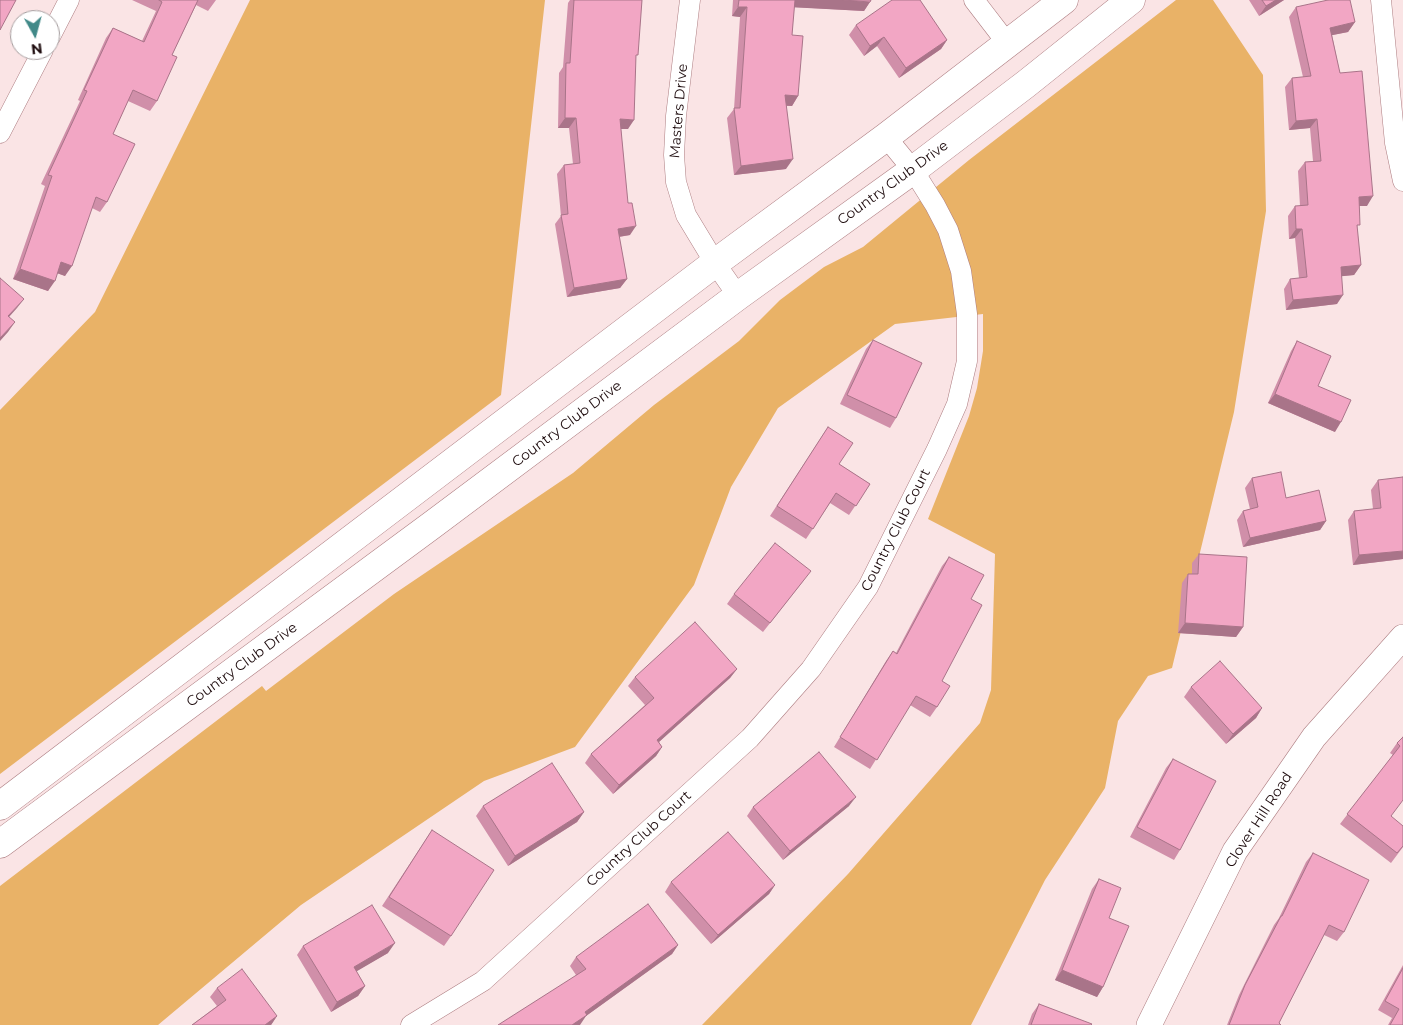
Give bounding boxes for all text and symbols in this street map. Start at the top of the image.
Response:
north arrow [10,10,60,60]
text: N [30,39,43,59]
street label: Masters Drive [666,63,692,159]
street label: Country Club Drive [834,137,952,229]
street label: Country Club Drive [509,377,625,471]
street label: Country Club Court [858,466,934,594]
street label: Country Club Drive [183,619,301,711]
street label: Clover Hill Road [1222,769,1296,871]
street label: Country Club Court [583,787,695,891]

